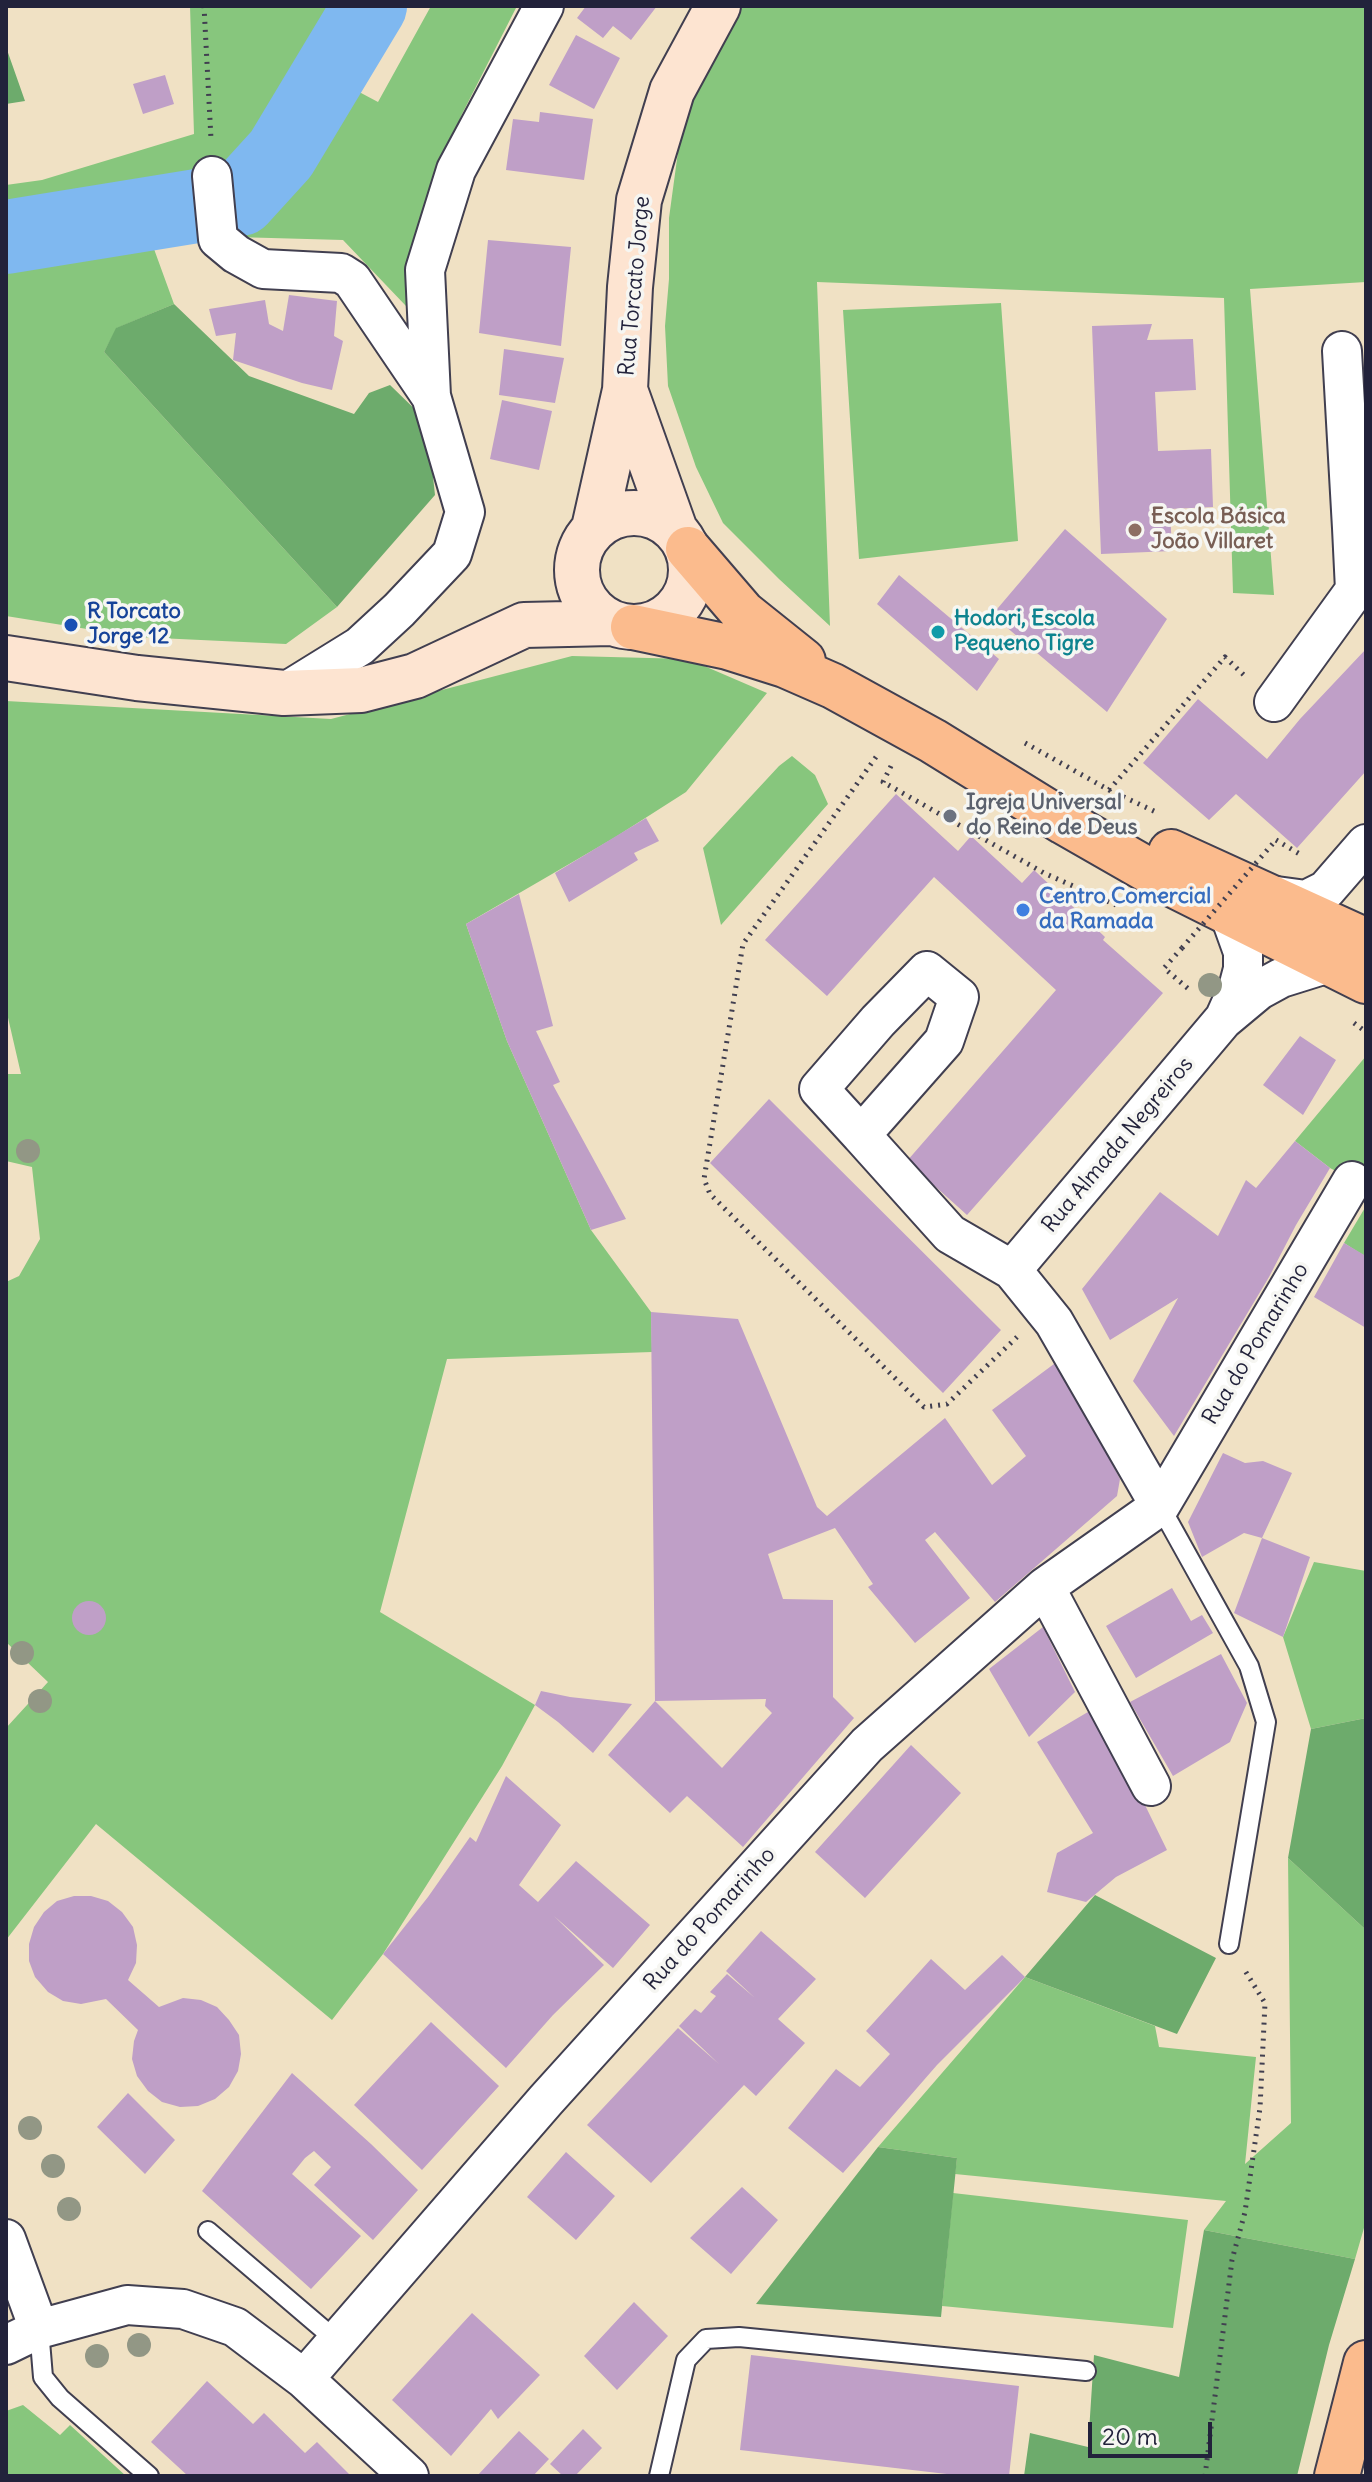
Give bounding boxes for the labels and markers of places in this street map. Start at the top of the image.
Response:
place label: Escola Básica João Villaret [1151,504,1286,556]
marker: Escola Básica João Villaret [1126,521,1144,539]
place label: R Torcato Jorge 12 [87,599,181,650]
place label: Hodori, Escola Pequeno Tigre [954,606,1095,658]
marker: R Torcato Jorge 12 [62,616,80,634]
marker: Hodori, Escola Pequeno Tigre [929,623,947,641]
place label: Igreja Universal do Reino de Deus [966,790,1137,842]
marker: Igreja Universal do Reino de Deus [941,807,959,825]
place label: Centro Comercial da Ramada [1039,884,1211,936]
marker: Centro Comercial da Ramada [1014,901,1032,919]

